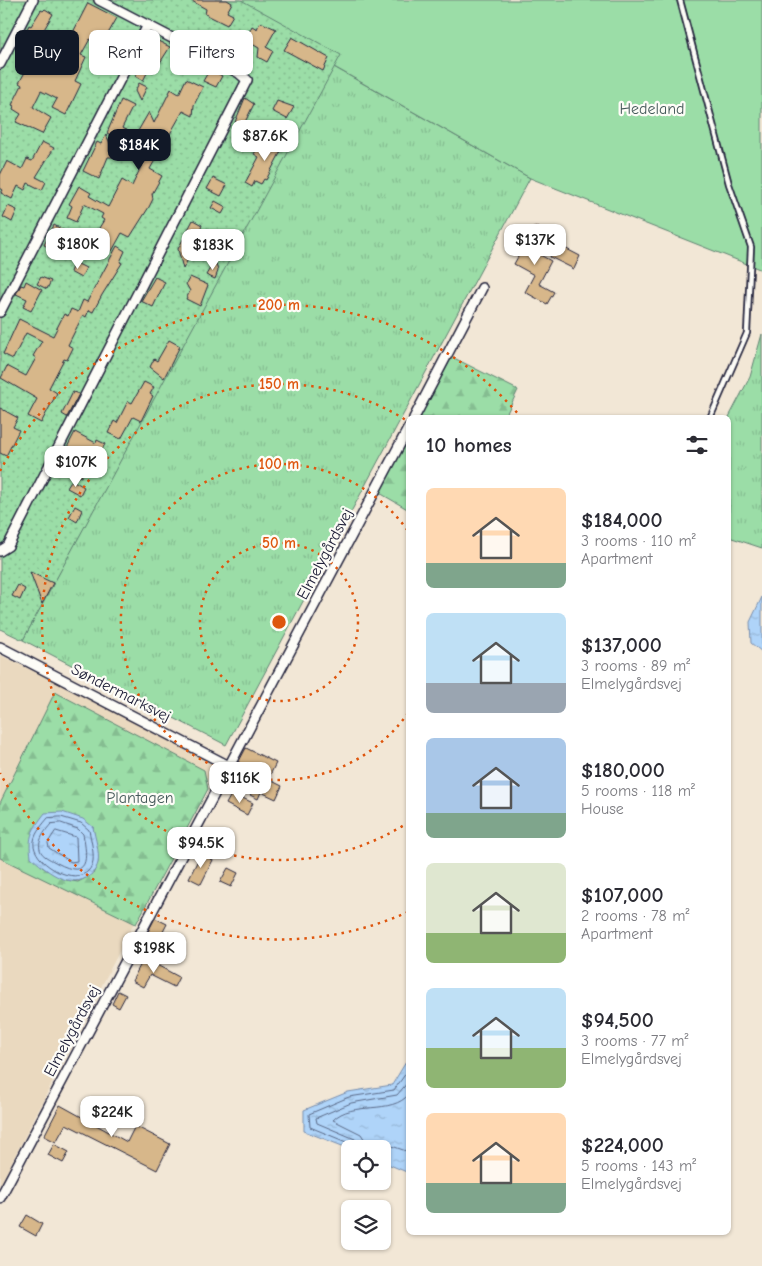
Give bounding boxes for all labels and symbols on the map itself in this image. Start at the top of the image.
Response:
park label: Hedeland [619,100,685,118]
pin: $87.6K [224,120,306,162]
pin: $184K [104,128,174,171]
pin: $137K [500,224,570,266]
pin: $180K [43,228,113,270]
pin: $183K [178,228,248,271]
text: 200 m [258,296,300,314]
text: 150 m [259,375,299,393]
pin: $107K [41,446,111,488]
text: 100 m [259,455,299,473]
street label: Elmelygårdsvej [293,505,357,603]
text: 50 m [262,534,296,552]
centre of rings [270,613,288,631]
street label: Søndermarksvej [68,660,174,726]
pin: $116K [205,762,275,804]
park label: Plantagen [106,789,174,807]
pin: $94.5K [160,826,242,869]
pin: $198K [119,932,189,974]
street label: Elmelygårdsvej [40,982,104,1080]
pin: $224K [77,1096,147,1138]

